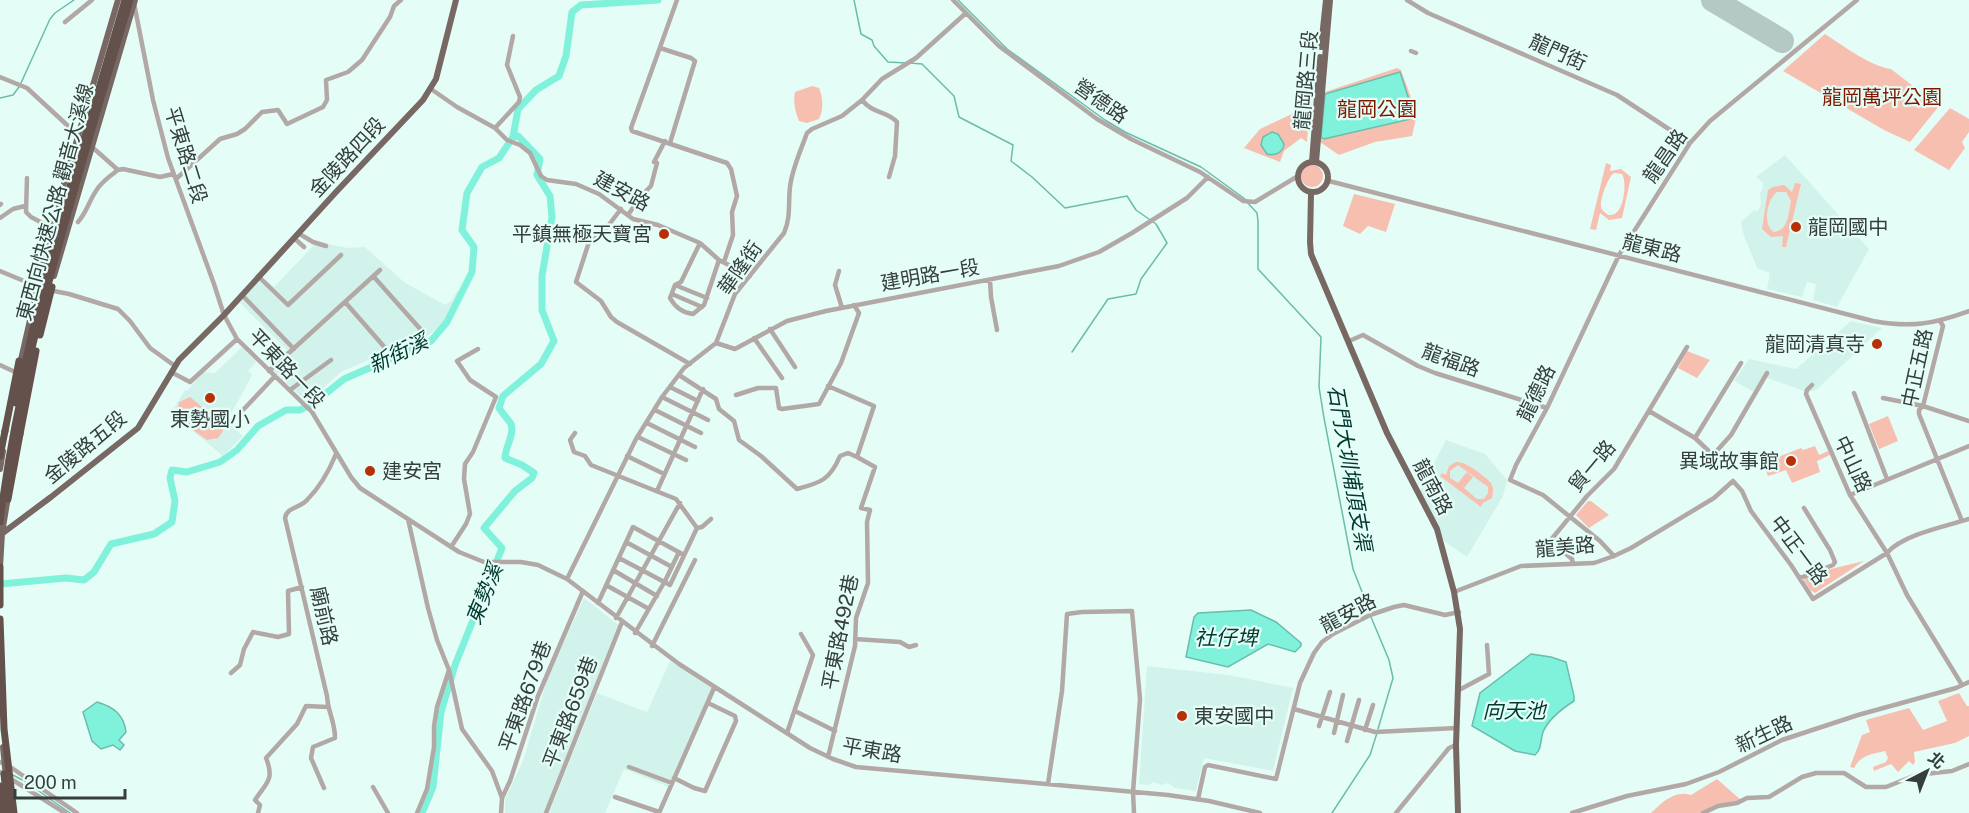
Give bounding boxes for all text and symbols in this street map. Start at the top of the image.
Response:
street label: 龍岡路三段 [1290,29,1322,131]
street label: 龍門街 [1526,29,1590,75]
street label: 營德路 [1070,74,1132,128]
street label: 東西向快速公路 觀音大溪線 [12,81,98,323]
park label: 龍岡萬坪公園 [1822,85,1942,109]
park label: 龍岡公園 [1337,97,1417,121]
street label: 平東路二段 [160,104,212,206]
street label: 金陵路四段 [304,112,390,202]
street label: 龍昌路 [1638,125,1692,187]
street label: 建安路 [590,166,654,216]
place label: 龍岡國中 [1808,215,1888,239]
marker: 龍岡國中 [1789,220,1803,234]
place label: 平鎮無極天寶宮 [512,222,652,246]
marker: 平鎮無極天寶宮 [657,227,671,241]
street label: 龍東路 [1620,229,1684,267]
street label: 華隆街 [713,237,767,299]
street label: 建明路一段 [879,254,981,296]
street label: 平東路一段 [244,324,330,412]
street label: 中正五路 [1897,326,1937,410]
water label: 新街溪 [364,327,434,378]
place label: 龍岡清真寺 [1765,332,1865,356]
marker: 龍岡清真寺 [1870,337,1884,351]
street label: 龍福路 [1419,338,1483,382]
street label: 龍德路 [1512,361,1560,425]
water label: 石門大圳埔頂支渠 [1323,383,1377,556]
marker: 東勢國小 [203,391,217,405]
street label: 金陵路五段 [39,406,131,488]
place label: 東勢國小 [170,407,250,431]
street label: 中山路 [1829,432,1877,496]
street label: 貿一路 [1564,435,1620,497]
place label: 異域故事館 [1679,449,1779,473]
marker: 異域故事館 [1784,454,1798,468]
street label: 龍南路 [1408,455,1458,519]
place label: 建安宮 [382,459,442,483]
marker: 建安宮 [363,464,377,478]
street label: 中正一路 [1765,511,1833,589]
street label: 龍美路 [1534,532,1596,562]
water label: 東勢溪 [461,557,509,628]
street label: 平東路492巷 [817,572,863,692]
street label: 廟前路 [306,584,342,648]
street label: 龍安路 [1316,588,1380,638]
water label: 社仔埤 [1195,625,1260,650]
street label: 平東路679巷 [494,637,556,755]
street label: 平東路659巷 [538,653,602,771]
water label: 向天池 [1483,698,1547,723]
place label: 東安國中 [1194,704,1274,728]
marker: 東安國中 [1175,709,1189,723]
street label: 新生路 [1732,710,1796,758]
street label: 平東路 [840,733,904,767]
north arrow [1897,741,1957,801]
text: 北 [1924,748,1949,773]
scale bar [15,762,124,800]
text: 200 m [24,772,77,793]

